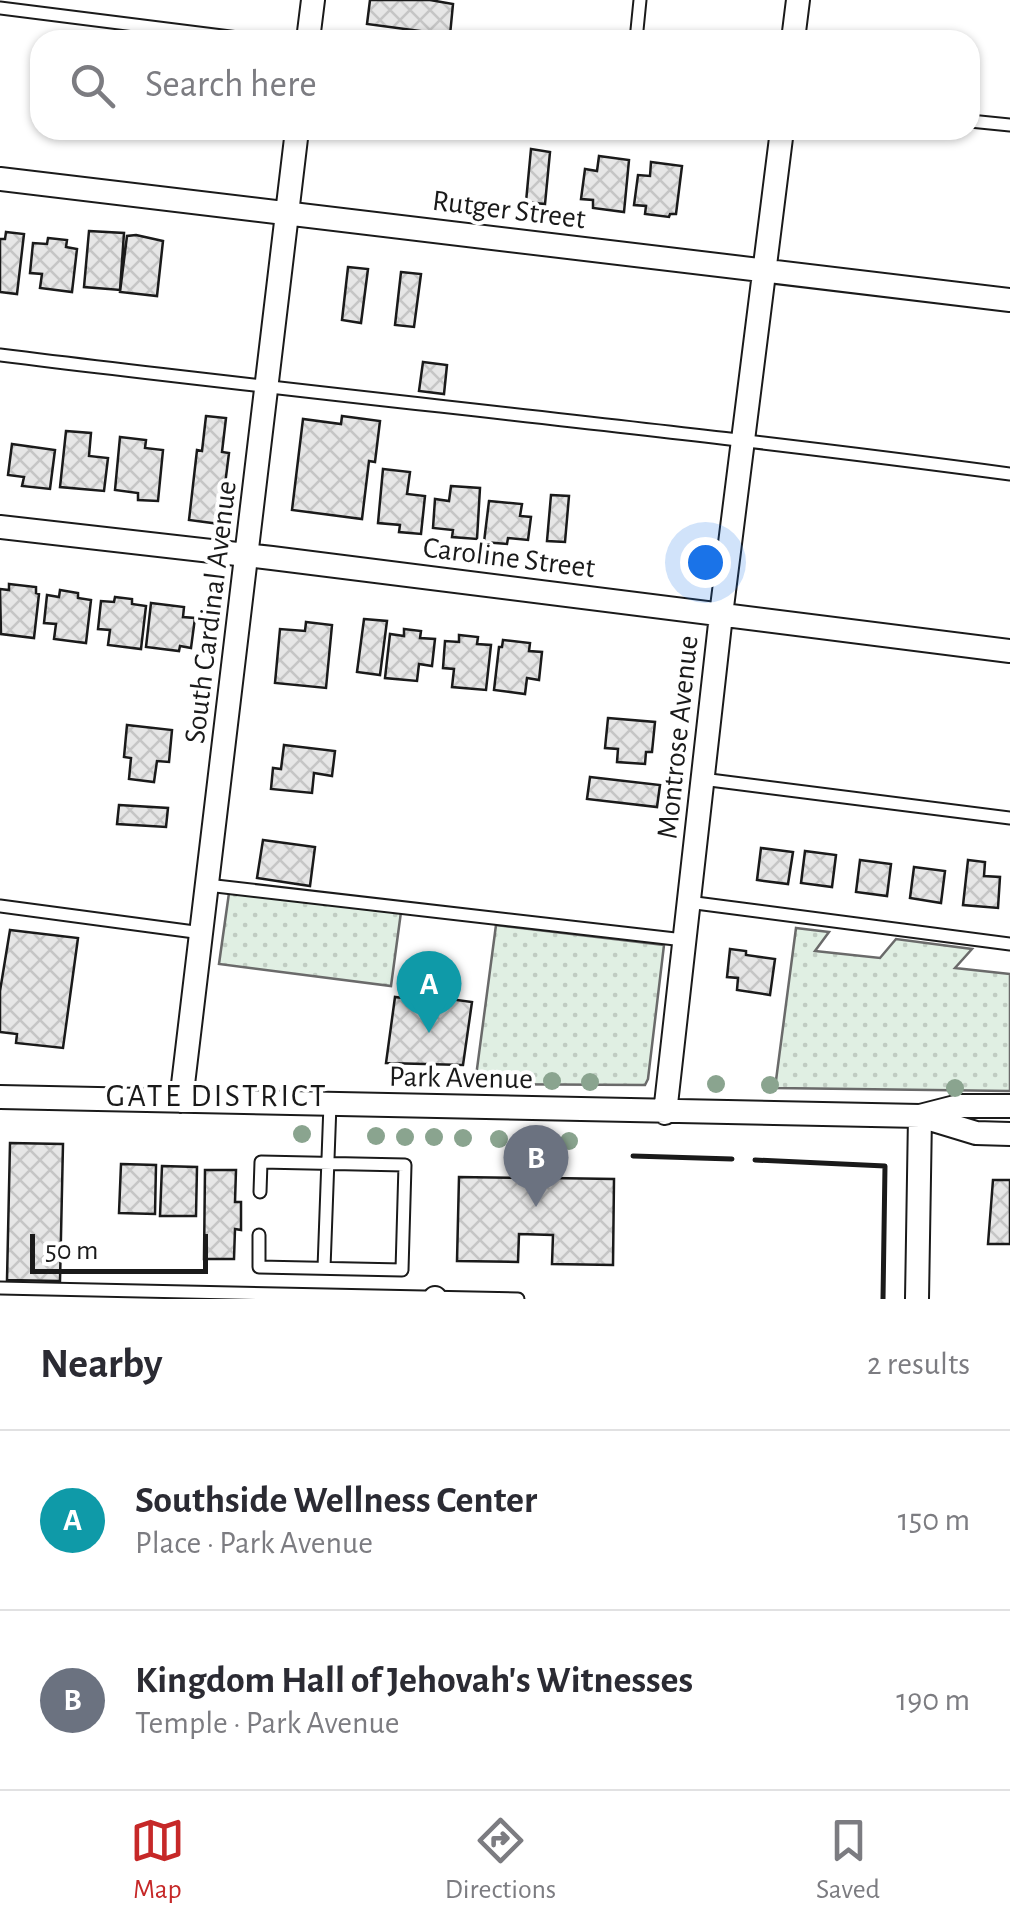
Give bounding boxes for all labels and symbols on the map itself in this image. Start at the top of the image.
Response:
street label: Rutger Street [431,186,588,234]
street label: South Cardinal Avenue [180,479,242,745]
street label: Caroline Street [421,533,597,583]
your location [680,537,731,588]
street label: Montrose Avenue [652,634,704,840]
pin: A [396,950,462,1033]
street label: Park Avenue [389,1062,533,1094]
district label: GATE DISTRICT [106,1080,328,1112]
pin: B [504,1124,568,1207]
scale bar [30,1229,208,1274]

